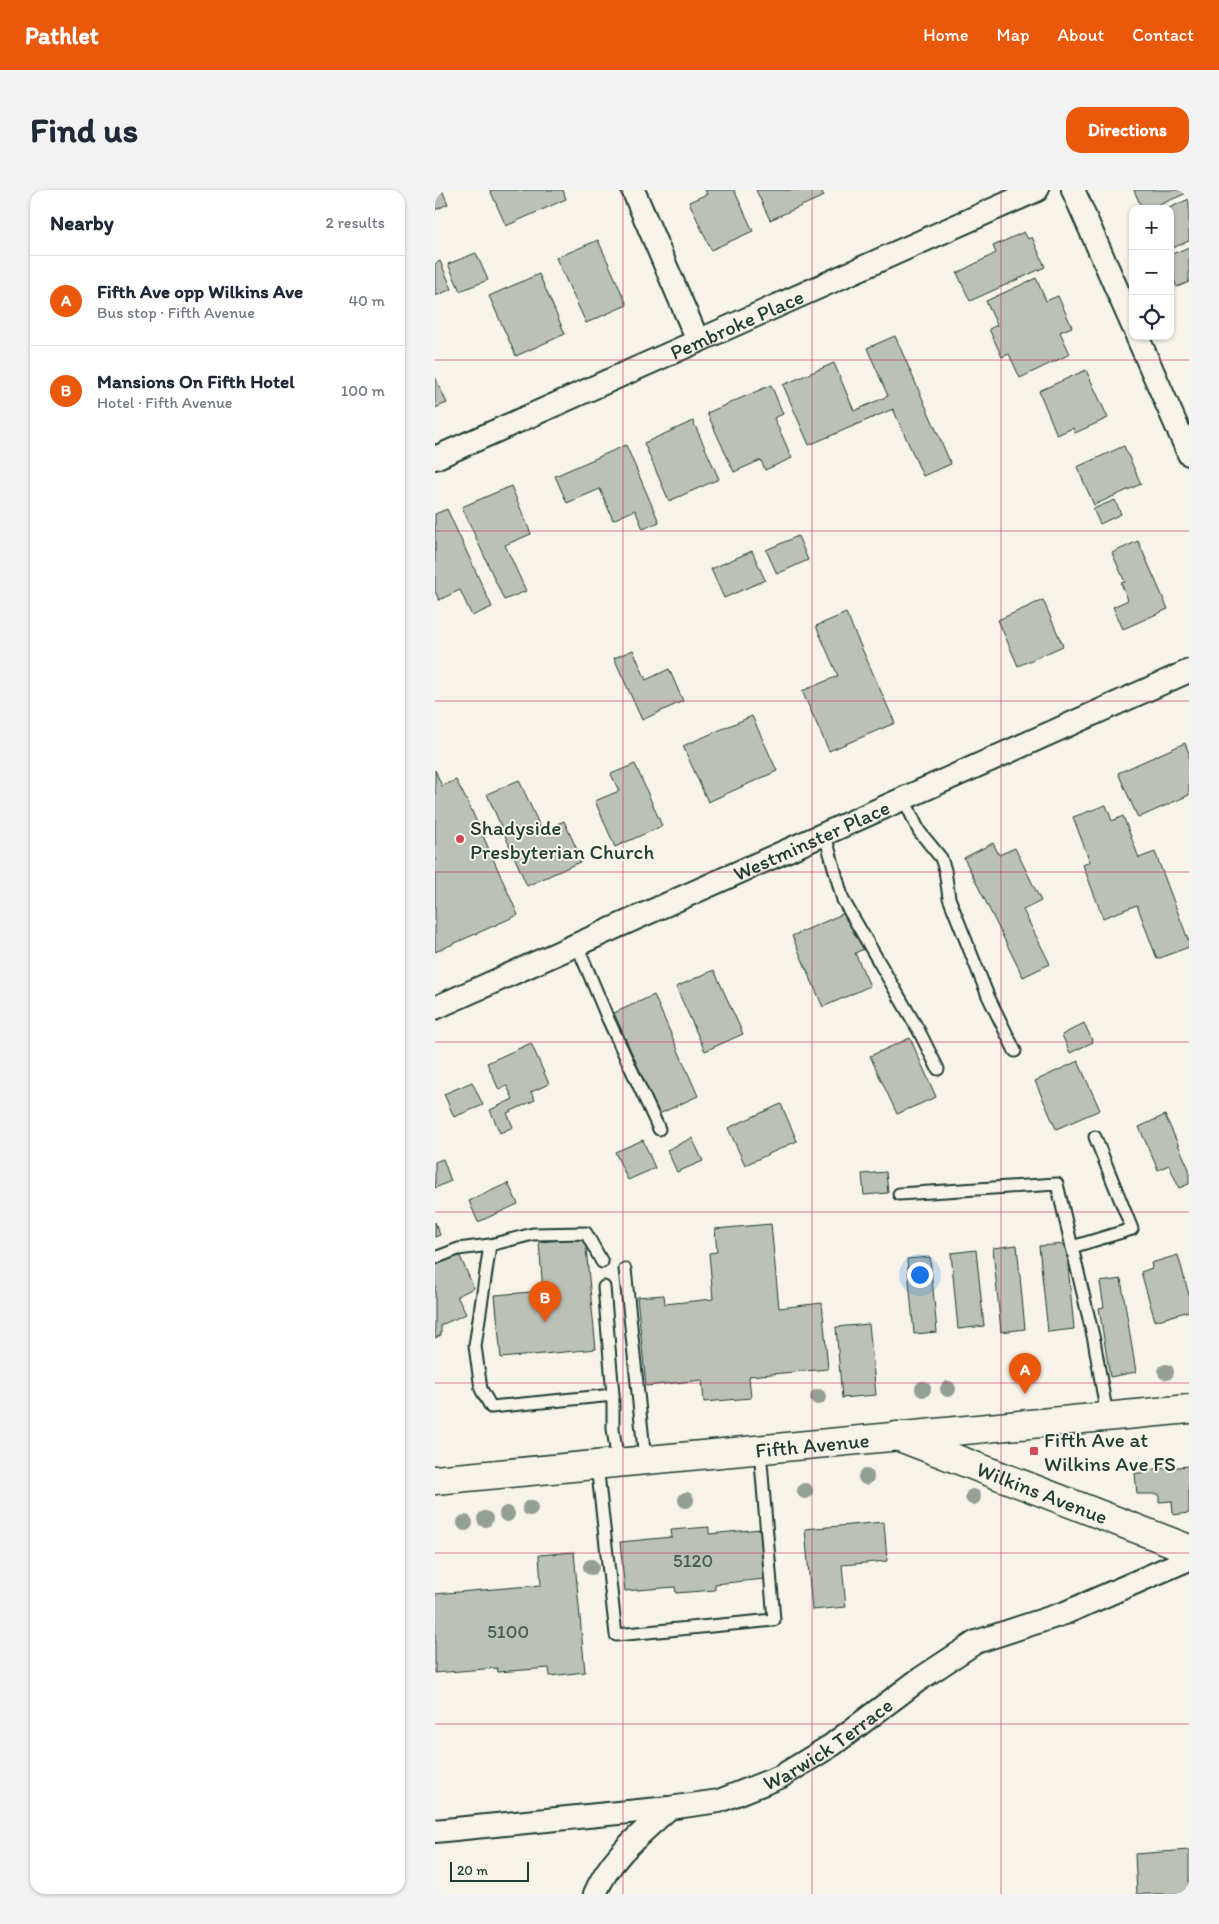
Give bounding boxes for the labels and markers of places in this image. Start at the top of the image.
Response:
place label: Shadyside Presbyterian Church [470,815,654,864]
marker: Shadyside Presbyterian Church [454,833,466,845]
pin: B [529,1281,561,1322]
pin: A [1009,1353,1041,1394]
place label: Fifth Ave at Wilkins Ave FS [1044,1427,1176,1476]
marker: Fifth Ave at Wilkins Ave FS [1028,1445,1040,1457]

